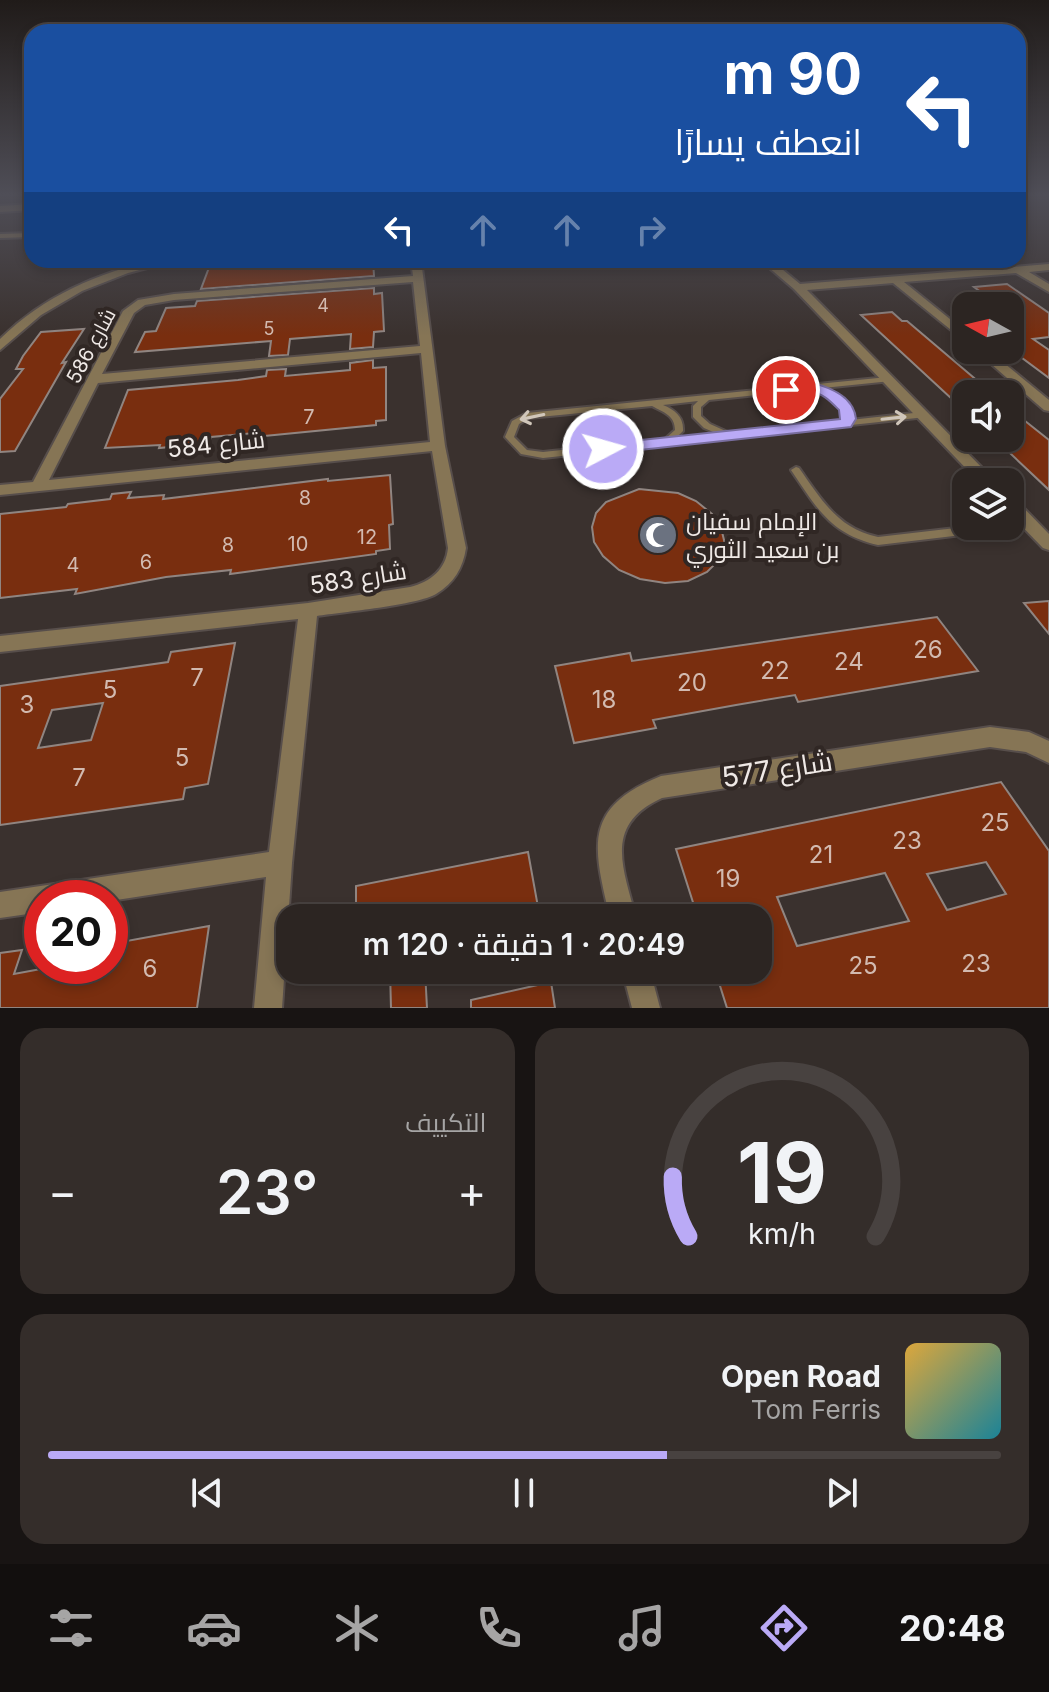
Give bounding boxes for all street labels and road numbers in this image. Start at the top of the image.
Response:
street label: شارع 586 [61,304,122,388]
street label: شارع 584 [166,424,267,466]
street label: شارع 583 [308,556,409,602]
street label: شارع 577 [719,743,835,796]

